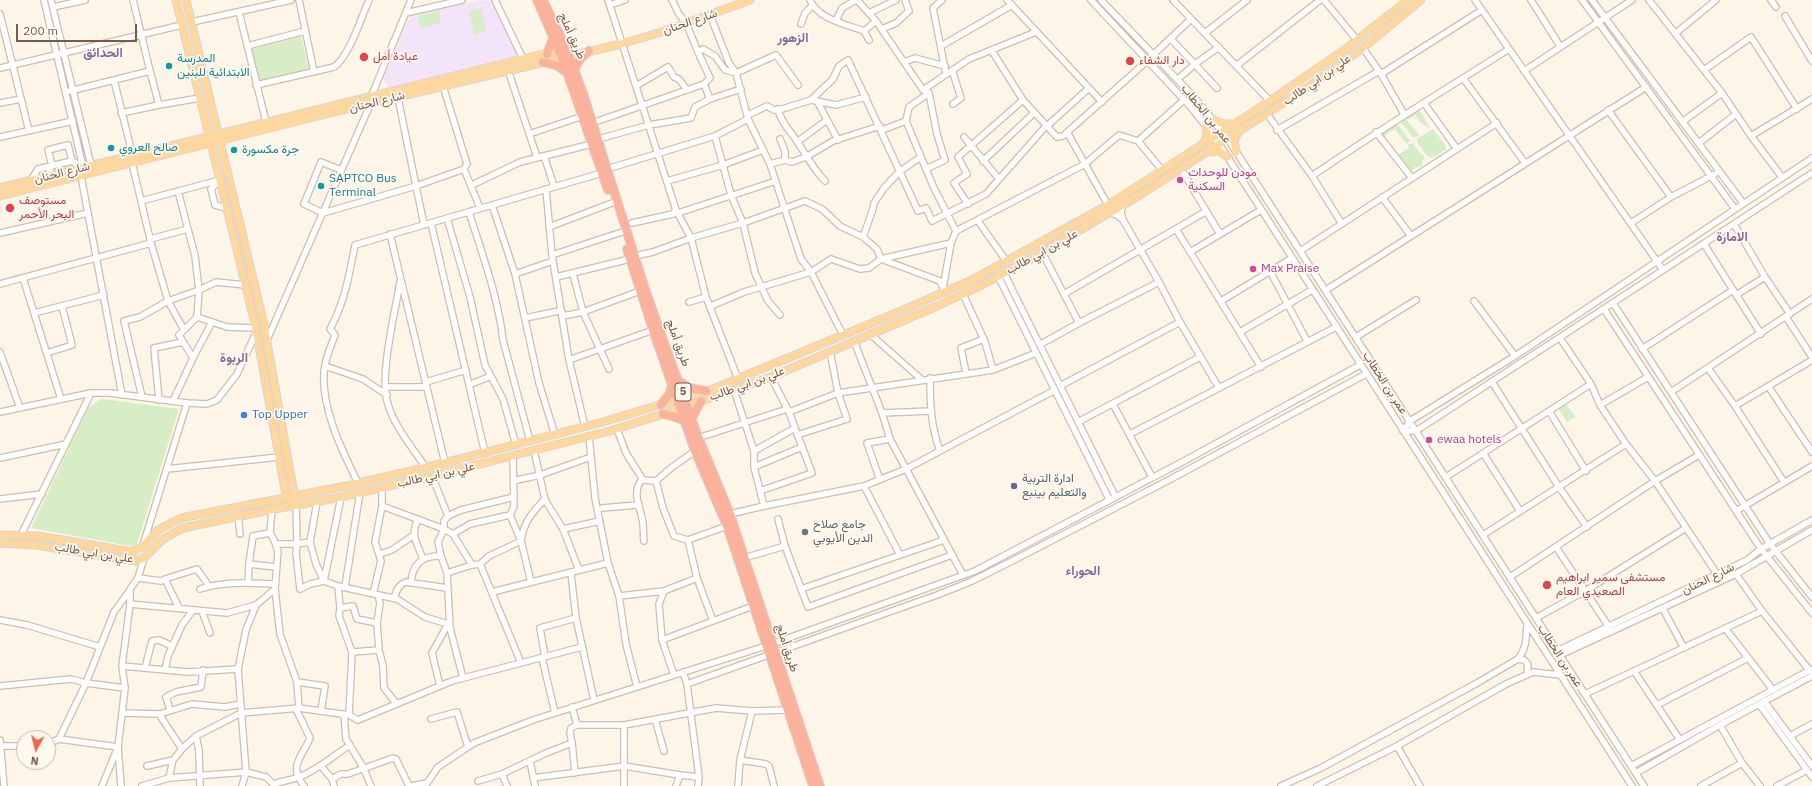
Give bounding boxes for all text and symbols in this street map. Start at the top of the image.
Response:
street label: شارع الحنان [661,6,719,38]
street label: طريق أملج [555,10,589,62]
scale bar [18,16,139,42]
text: 200 m [23,23,58,38]
district label: الزهور [777,30,809,46]
district label: الحدائق [83,45,123,61]
place label: عيادة أمل [373,50,418,64]
marker: عيادة أمل [358,51,370,63]
street label: علي بن ابي طالب [1280,51,1354,109]
place label: المدرسة الابتدائية للبنين [177,52,250,80]
place label: دار الشفاء [1139,54,1185,68]
marker: دار الشفاء [1124,55,1136,67]
marker: المدرسة الابتدائية للبنين [164,61,174,71]
street label: عمر بن الخطاب [1178,82,1234,146]
street label: شارع الحنان [348,88,406,116]
place label: صالح العروي [119,141,178,155]
marker: صالح العروي [106,143,116,153]
place label: جرة مكسورة [242,143,299,157]
marker: جرة مكسورة [229,145,239,155]
street label: شارع الحنان [33,159,91,187]
place label: مودن للوحدات السكنية [1188,166,1257,194]
place label: SAPTCO Bus Terminal [329,172,397,200]
marker: مودن للوحدات السكنية [1175,175,1185,185]
marker: SAPTCO Bus Terminal [316,181,326,191]
place label: مستوصف البحر الأحمر [19,194,74,222]
marker: مستوصف البحر الأحمر [4,202,16,214]
street label: علي بن ابي طالب [1004,226,1080,278]
district label: الامارة [1716,229,1748,245]
place label: Max Praise [1261,262,1319,276]
marker: Max Praise [1248,264,1258,274]
street label: طريق أملج [663,317,693,369]
street label: عمر بن الخطاب [1359,349,1411,417]
district label: الربوة [220,350,248,366]
street label: علي بن ابي طالب [707,364,787,404]
road number: 5 [675,383,691,401]
place label: Top Upper [252,408,308,422]
marker: Top Upper [239,410,249,420]
place label: ewaa hotels [1437,433,1502,447]
marker: ewaa hotels [1424,435,1434,445]
street label: علي بن ابي طالب [396,459,476,491]
place label: ادارة التربية والتعليم بينبع [1022,472,1087,500]
marker: ادارة التربية والتعليم بينبع [1009,481,1019,491]
place label: جامع صلاح الدين الأيوبي [813,518,873,546]
marker: جامع صلاح الدين الأيوبي [800,527,810,537]
street label: علي بن ابي طالب [54,540,134,566]
street label: شارع الحنان [1679,560,1737,598]
district label: الحوراء [1066,563,1100,579]
place label: مستشفى سمير ابراهيم الصعيدي العام [1556,571,1665,599]
marker: مستشفى سمير ابراهيم الصعيدي العام [1541,579,1553,591]
street label: طريق أملج [773,622,801,674]
street label: عمر بن الخطاب [1534,622,1586,690]
north arrow [16,730,56,770]
text: N [30,753,39,768]

